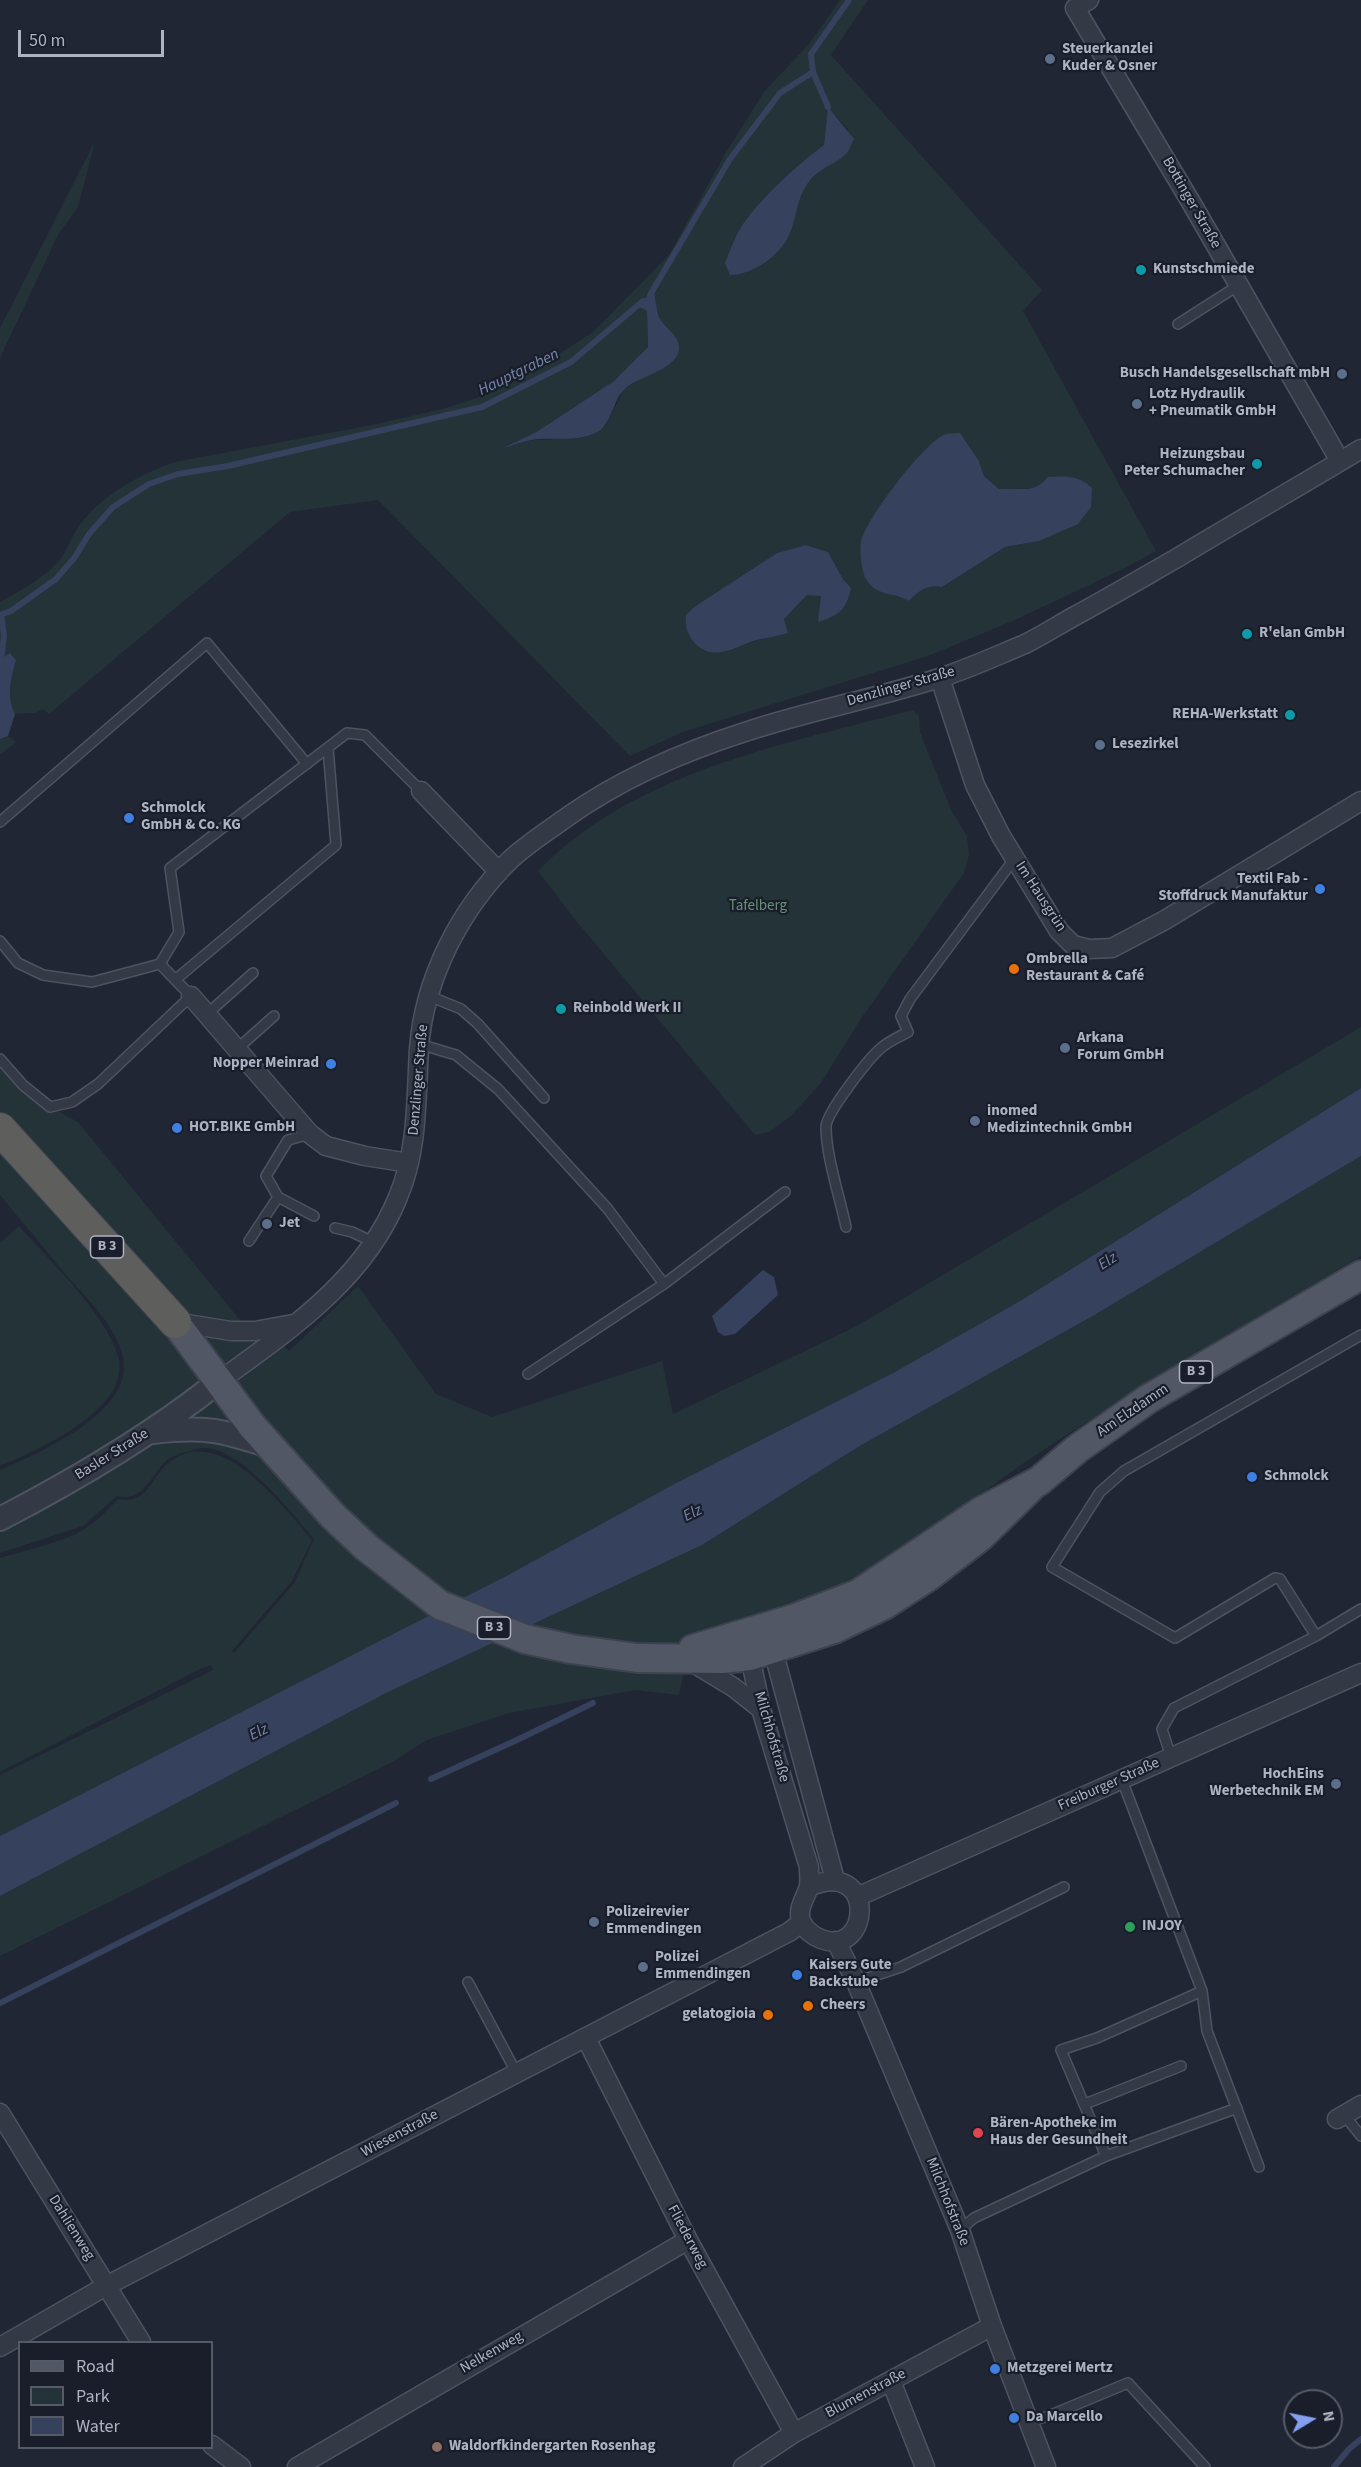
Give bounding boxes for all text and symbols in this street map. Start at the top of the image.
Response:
scale bar [21,18,166,56]
text: 50 m [29,28,65,53]
place label: Steuerkanzlei Kuder & Osner [1062,41,1157,76]
marker: Steuerkanzlei Kuder & Osner [1043,52,1057,66]
street label: Bottinger Straße [1158,154,1224,252]
place label: Kunstschmiede [1153,261,1254,279]
marker: Kunstschmiede [1134,263,1148,277]
water label: Hauptgraben [475,345,563,401]
place label: Busch Handelsgesellschaft mbH [1120,365,1330,383]
marker: Busch Handelsgesellschaft mbH [1335,367,1349,381]
place label: Lotz Hydraulik + Pneumatik GmbH [1149,386,1276,421]
marker: Lotz Hydraulik + Pneumatik GmbH [1130,397,1144,411]
place label: Heizungsbau Peter Schumacher [1124,446,1245,481]
marker: Heizungsbau Peter Schumacher [1250,457,1264,471]
place label: R'elan GmbH [1259,625,1345,643]
marker: R'elan GmbH [1240,627,1254,641]
street label: Denzlinger Straße [845,663,957,711]
place label: REHA-Werkstatt [1172,706,1278,724]
marker: REHA-Werkstatt [1283,708,1297,722]
place label: Lesezirkel [1112,736,1179,754]
marker: Lesezirkel [1093,738,1107,752]
place label: Schmolck GmbH & Co. KG [141,800,241,835]
marker: Schmolck GmbH & Co. KG [122,811,136,825]
street label: Im Hausgrün [1011,858,1069,936]
place label: Textil Fab - Stoffdruck Manufaktur [1158,871,1308,906]
marker: Textil Fab - Stoffdruck Manufaktur [1313,882,1327,896]
park label: Tafelberg [729,898,787,916]
place label: Ombrella Restaurant & Café [1026,951,1144,986]
marker: Ombrella Restaurant & Café [1007,962,1021,976]
place label: Reinbold Werk II [573,1000,682,1018]
marker: Reinbold Werk II [554,1002,568,1016]
street label: Denzlinger Straße [405,1024,433,1136]
place label: Arkana Forum GmbH [1077,1030,1164,1065]
marker: Arkana Forum GmbH [1058,1041,1072,1055]
place label: Nopper Meinrad [213,1055,319,1073]
marker: Nopper Meinrad [324,1057,338,1071]
place label: inomed Medizintechnik GmbH [987,1103,1132,1138]
marker: inomed Medizintechnik GmbH [968,1114,982,1128]
place label: HOT.BIKE GmbH [189,1119,295,1137]
marker: HOT.BIKE GmbH [170,1121,184,1135]
place label: Jet [279,1215,300,1233]
marker: Jet [260,1217,274,1231]
road number: B 3 [90,1236,124,1258]
water label: Elz [1095,1249,1121,1275]
road number: B 3 [1180,1361,1212,1383]
street label: Am Elzdamm [1094,1381,1172,1441]
street label: Basler Straße [72,1425,152,1485]
place label: Schmolck [1264,1468,1329,1486]
marker: Schmolck [1245,1470,1259,1484]
water label: Elz [680,1501,706,1527]
road number: B 3 [478,1617,510,1639]
street label: Milchhofstraße [749,1690,793,1784]
water label: Elz [246,1720,272,1746]
street label: Freiburger Straße [1056,1755,1162,1815]
place label: HochEins Werbetechnik EM [1209,1766,1324,1801]
marker: HochEins Werbetechnik EM [1329,1777,1343,1791]
place label: Polizeirevier Emmendingen [606,1904,702,1939]
marker: Polizeirevier Emmendingen [587,1915,601,1929]
place label: INJOY [1142,1918,1182,1936]
marker: INJOY [1123,1920,1137,1934]
place label: Polizei Emmendingen [655,1949,751,1984]
place label: Kaisers Gute Backstube [809,1957,891,1992]
marker: Polizei Emmendingen [636,1960,650,1974]
marker: Kaisers Gute Backstube [790,1968,804,1982]
place label: Cheers [820,1997,865,2015]
marker: Cheers [801,1999,815,2013]
place label: gelatogioia [682,2006,756,2024]
marker: gelatogioia [761,2008,775,2022]
street label: Wiesenstraße [359,2106,441,2162]
place label: Bären-Apotheke im Haus der Gesundheit [990,2115,1127,2150]
marker: Bären-Apotheke im Haus der Gesundheit [971,2126,985,2140]
street label: Milchhofstraße [921,2155,973,2249]
street label: Dahlienweg [44,2192,98,2264]
street label: Fliederweg [663,2202,711,2272]
street label: Nelkenweg [457,2328,527,2378]
legend [18,2341,213,2449]
text: Road [76,2354,115,2379]
place label: Metzgerei Mertz [1007,2360,1113,2378]
marker: Metzgerei Mertz [988,2362,1002,2376]
street label: Blumenstraße [823,2365,909,2423]
text: Park [76,2384,110,2409]
north arrow [1283,2389,1343,2449]
place label: Da Marcello [1026,2409,1103,2427]
text: N [1317,2409,1341,2423]
marker: Da Marcello [1007,2411,1021,2425]
text: Water [76,2414,120,2439]
place label: Waldorfkindergarten Rosenhag [449,2438,656,2456]
marker: Waldorfkindergarten Rosenhag [430,2440,444,2454]

